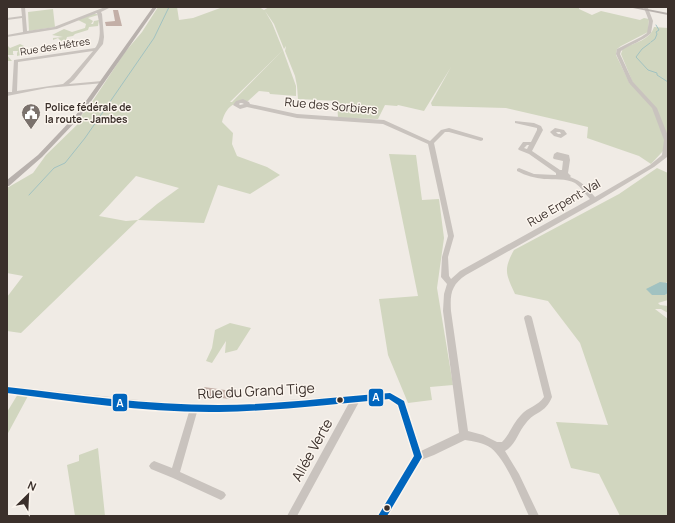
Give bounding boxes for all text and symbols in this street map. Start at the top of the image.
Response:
street label: Rue des Hêtres [19,34,91,58]
street label: Rue des Sorbiers [284,93,378,118]
place label: Police fédérale de la route - Jambes [45,100,131,126]
public building icon: Police fédérale de la route - Jambes [20,102,42,130]
street label: Rue Erpent-Val [524,175,603,230]
street label: Rue du Grand Tige [197,378,315,403]
line badge: A [368,388,384,407]
text: A [372,389,380,404]
line badge: A [112,393,128,412]
text: A [116,395,124,410]
unlabelled marker [335,395,345,405]
street label: Allée Verte [287,415,337,485]
north arrow [8,475,48,515]
text: N [26,477,39,494]
unlabelled marker [382,503,392,513]

